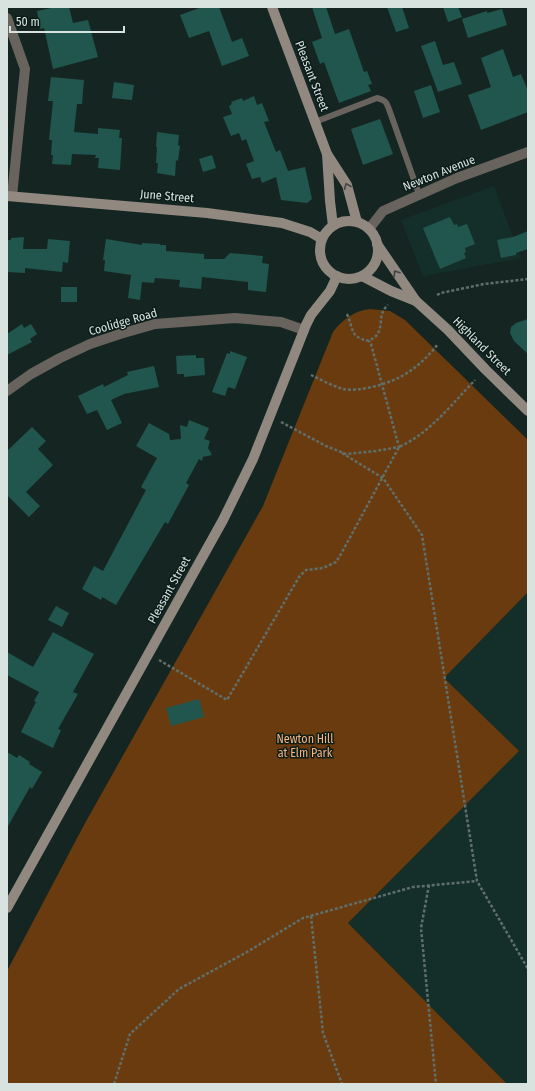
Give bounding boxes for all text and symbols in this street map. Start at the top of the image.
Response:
scale bar [10,8,124,34]
text: 50 m [16,15,40,29]
street label: Pleasant Street [292,39,332,113]
street label: Newton Avenue [401,152,477,194]
one-way arrow [343,183,351,190]
street label: June Street [139,187,195,205]
one-way arrow [394,270,401,277]
street label: Coolidge Road [87,306,159,338]
street label: Highland Street [450,314,514,378]
street label: Pleasant Street [145,554,193,626]
park label: Newton Hill at Elm Park [277,732,333,760]

